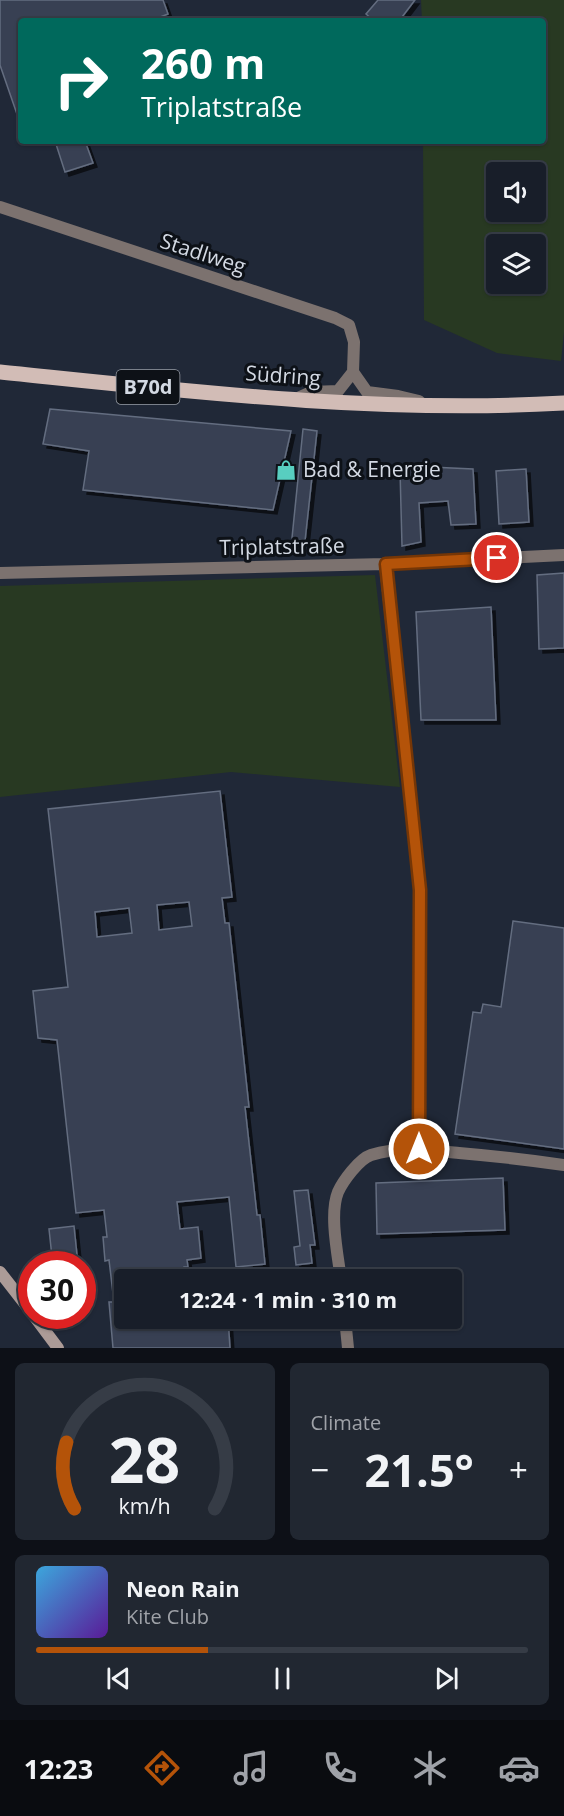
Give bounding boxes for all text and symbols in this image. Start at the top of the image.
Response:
text: 260 m [141,34,265,91]
icon: right [42,42,120,120]
text: Triplatstraße [141,88,302,125]
map controls [486,162,546,294]
button: sound [486,162,546,222]
street label: Stadlweg [157,226,250,280]
button: layers [486,234,546,294]
street label: Südring [244,358,322,392]
road number: B70d [116,370,180,404]
place label: Bad & Energie [303,455,441,483]
shop icon: Bad & Energie [274,458,298,482]
street label: Triplatstraße [219,531,345,561]
pin [471,532,522,583]
icon: arrive [480,541,513,574]
position arrow [387,1117,451,1181]
speed limit sign: 30 [18,1251,96,1329]
text: 12:24 · 1 min · 310 m [179,1284,397,1314]
text: Climate [311,1409,381,1436]
text: 28 [109,1416,180,1501]
text: 21.5° [365,1439,474,1500]
text: − [311,1447,329,1492]
text: + [509,1447,528,1492]
text: km/h [119,1491,171,1520]
text: Neon Rain [126,1573,240,1603]
text: Kite Club [126,1603,209,1630]
icon: previous [102,1662,135,1695]
icon: pause [266,1662,299,1695]
icon: next [430,1662,463,1695]
icon: directions [141,1747,183,1789]
icon: music [230,1747,272,1789]
icon: phone [319,1747,361,1789]
icon: climate [409,1747,451,1789]
icon: car [498,1747,540,1789]
text: 12:23 [24,1750,93,1787]

